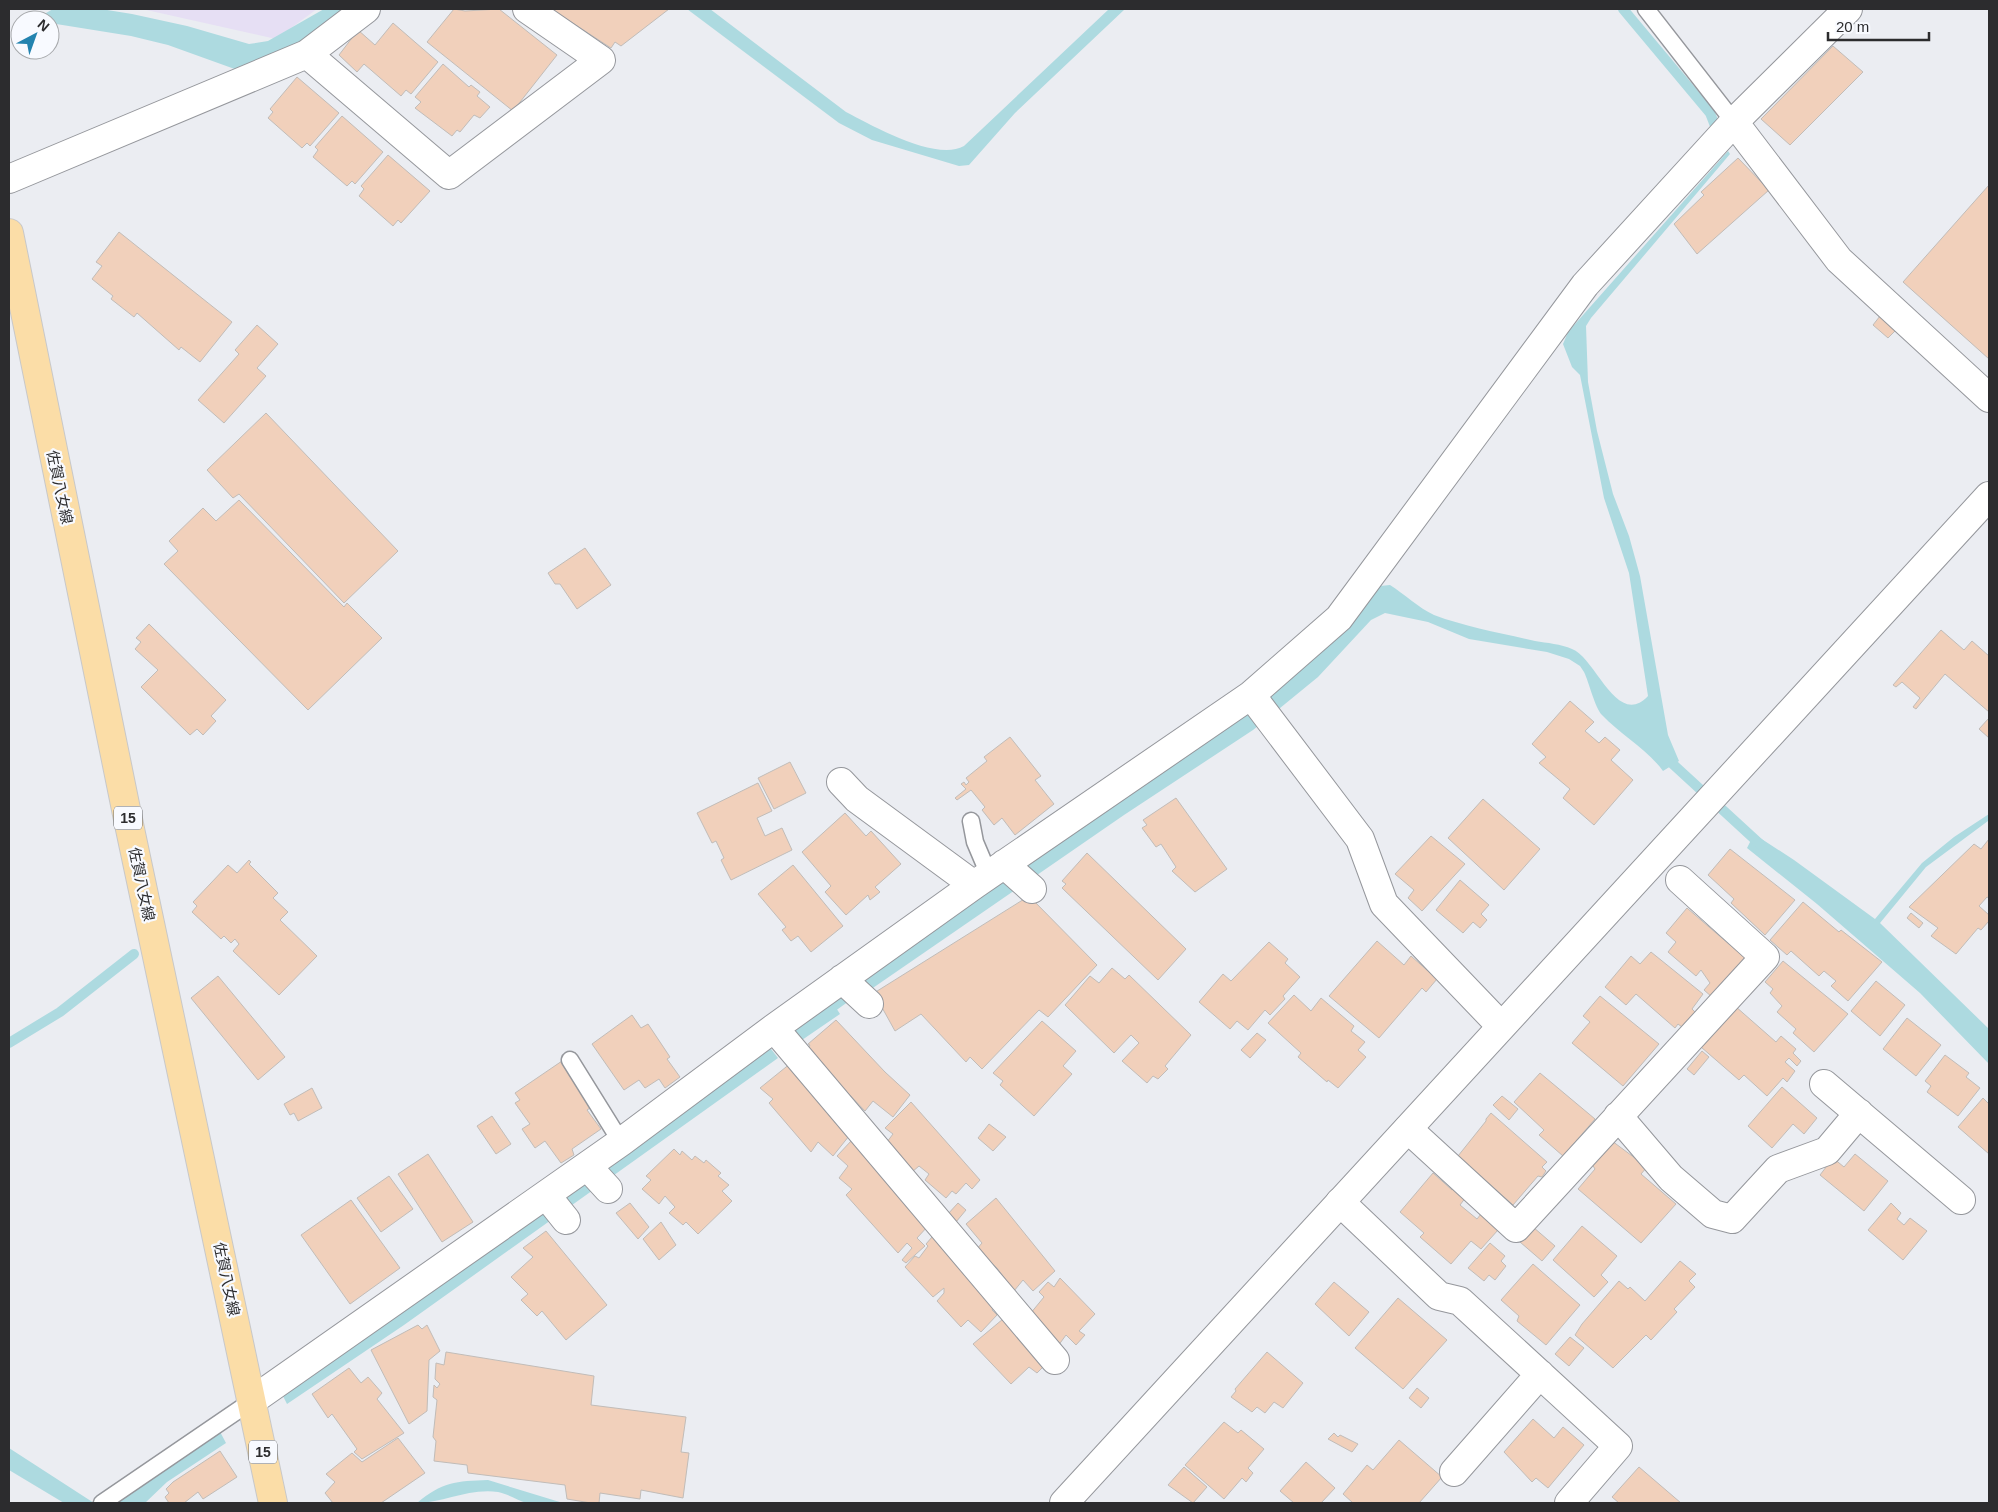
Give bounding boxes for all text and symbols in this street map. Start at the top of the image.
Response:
north arrow [10,10,60,60]
scale bar [1828,10,1929,42]
text: N [34,16,53,35]
text: 20 m [1836,18,1869,35]
street label: 佐賀八女線 [44,449,76,525]
road number: 15 [114,806,142,830]
street label: 佐賀八女線 [126,846,158,922]
street label: 佐賀八女線 [211,1241,243,1317]
road number: 15 [249,1440,277,1464]

